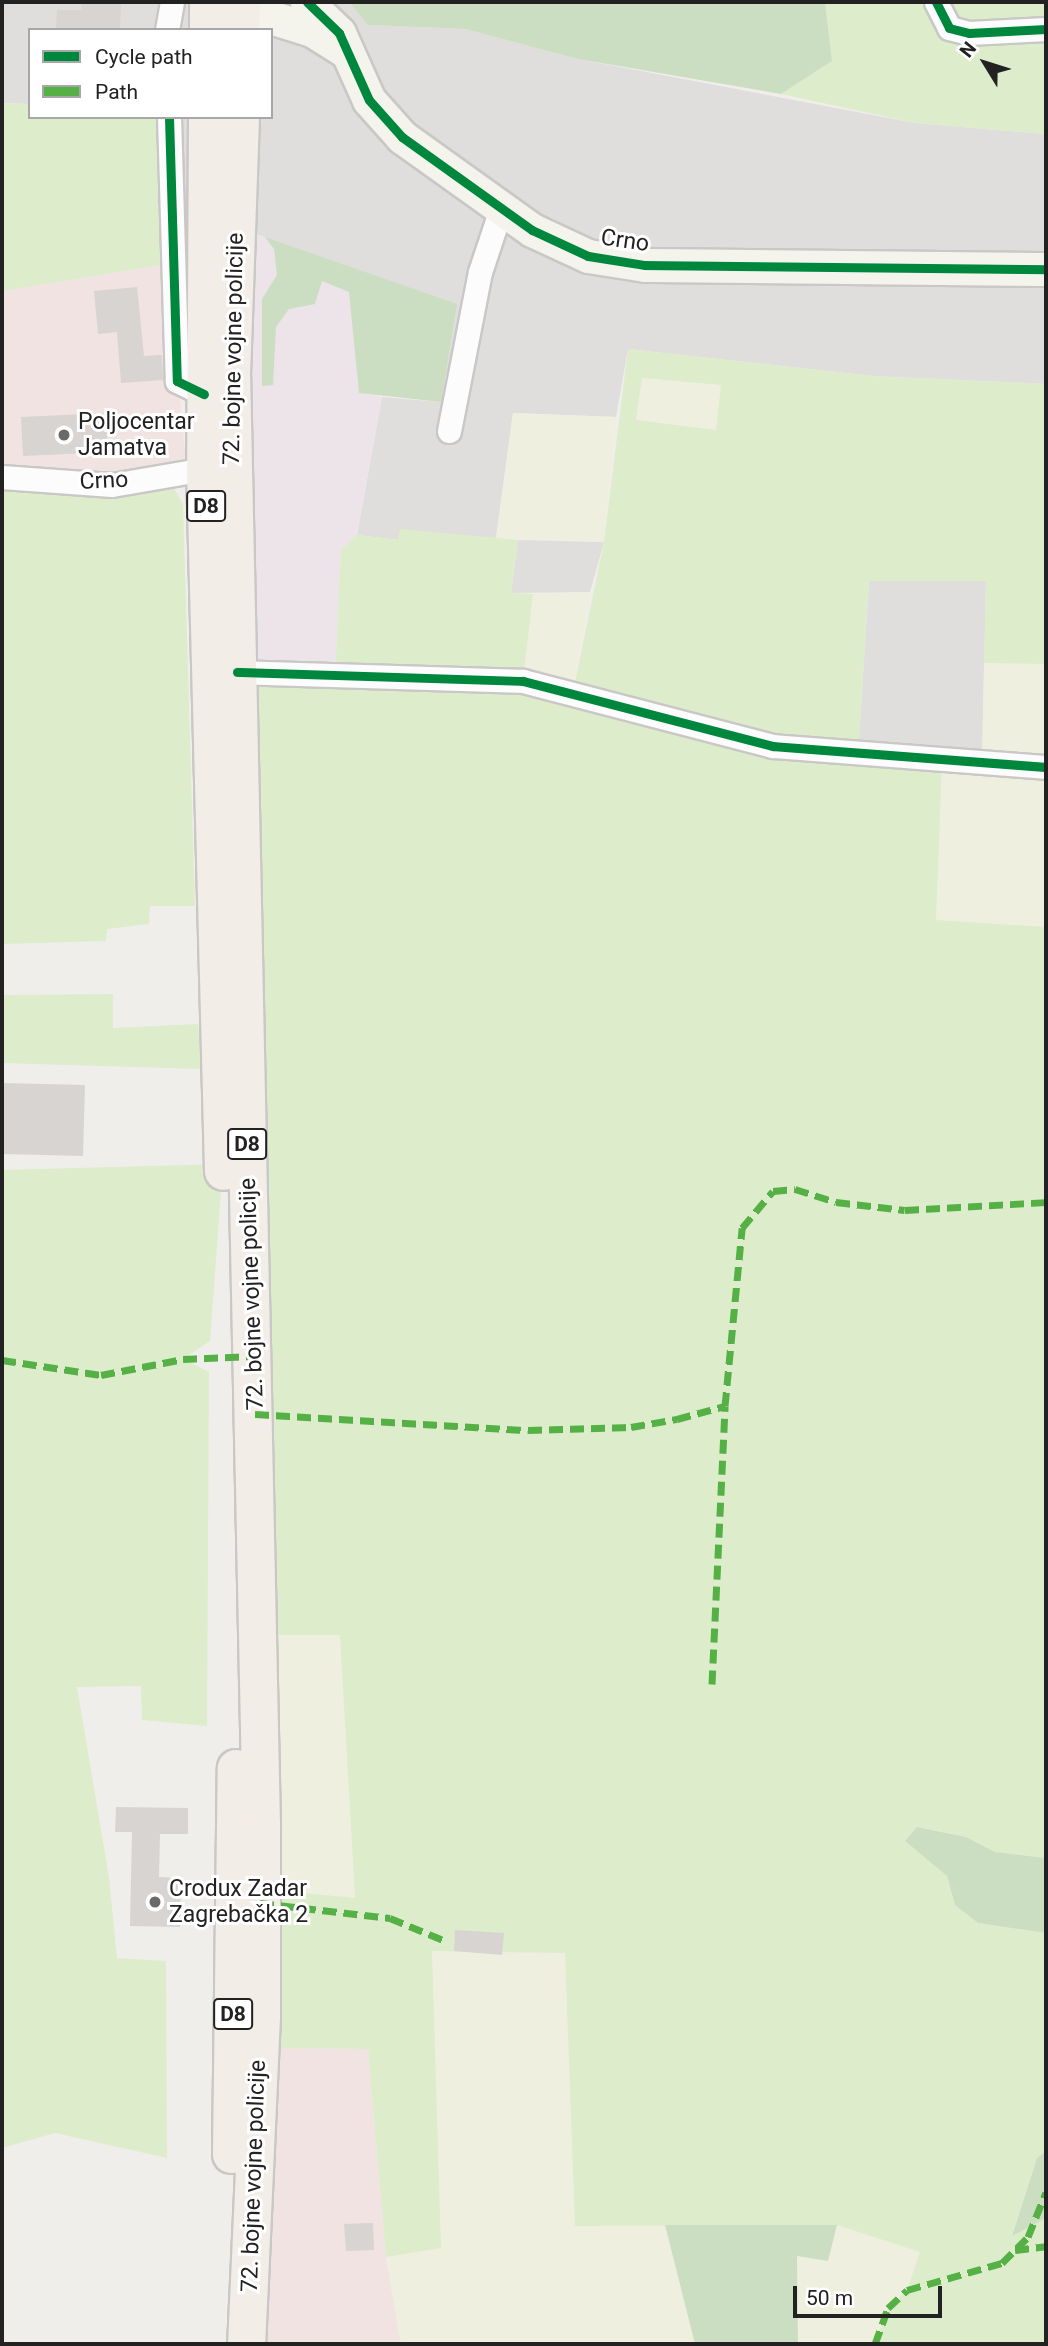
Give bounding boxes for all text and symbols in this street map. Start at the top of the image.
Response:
legend [28,28,273,119]
north arrow [950,28,1020,98]
text: N [955,37,981,62]
text: Cycle path [95,45,193,69]
text: Path [95,80,138,104]
street label: Crno [599,224,651,258]
street label: 72. bojne vojne policije [218,233,250,465]
place label: Poljocentar Jamatva [78,408,194,462]
marker: Poljocentar Jamatva [56,427,72,443]
street label: Crno [79,466,129,496]
road number: D8 [185,489,227,524]
road number: D8 [226,1126,268,1162]
street label: 72. bojne vojne policije [234,1177,270,1411]
place label: Crodux Zadar Zagrebačka 2 [169,1875,308,1929]
marker: Crodux Zadar Zagrebačka 2 [147,1894,163,1910]
road number: D8 [212,1996,254,2032]
street label: 72. bojne vojne policije [236,2059,272,2293]
scale bar [796,2272,945,2316]
text: 50 m [806,2286,853,2310]

